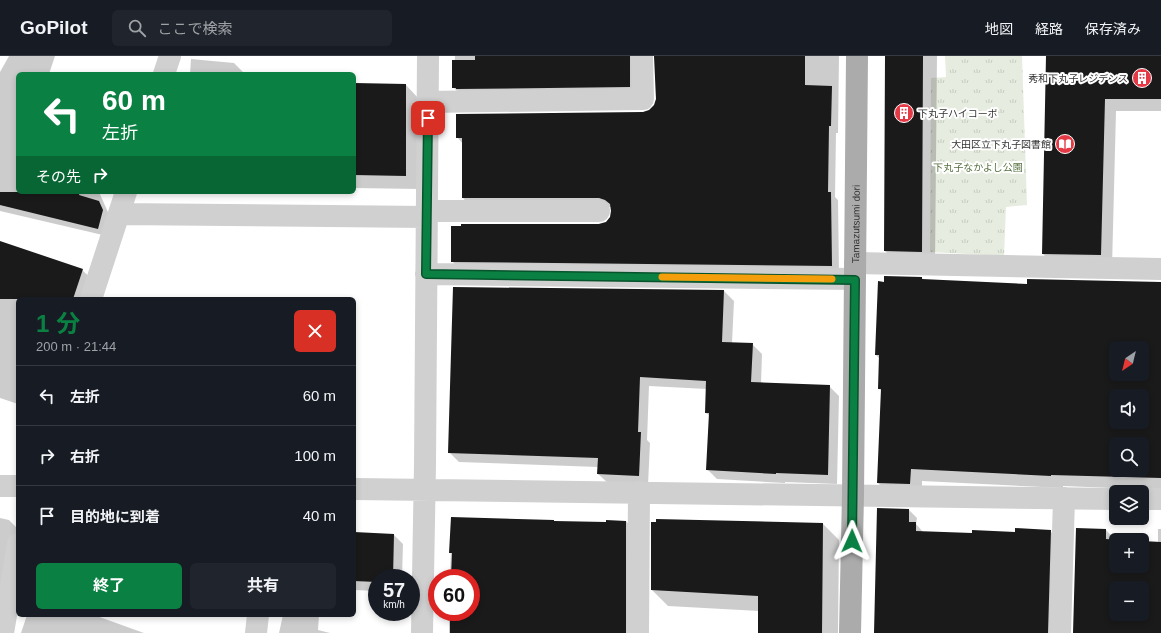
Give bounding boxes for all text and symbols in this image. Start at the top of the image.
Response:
search box [112,10,392,46]
text: GoPilot [20,17,88,38]
icon: search [126,17,148,39]
text: ここで検索 [158,20,233,37]
text: 地図 [985,21,1013,37]
text: 経路 [1035,21,1063,37]
text: 保存済み [1085,21,1141,37]
building icon: 秀和下丸子レジデンス [1131,67,1153,89]
place label: 秀和下丸子レジデンス [1028,73,1128,84]
text: 60 m [102,85,166,116]
icon: left [36,88,88,140]
pin [411,101,445,135]
building icon: 下丸子ハイコーポ [893,102,915,124]
icon: arrive [417,107,439,129]
place label: 下丸子ハイコーポ [918,108,998,119]
text: 左折 [102,123,138,143]
library icon: 大田区立下丸子図書館 [1054,133,1076,155]
place label: 大田区立下丸子図書館 [951,139,1051,150]
park label: 下丸子なかよし公園 [933,162,1023,173]
icon: right [89,164,111,186]
text: その先 [36,168,81,185]
street label: Tamazutsumi dori [850,185,862,263]
text: 1 分 [36,310,80,337]
button: close [294,310,336,352]
text: 200 m · 21:44 [36,339,116,354]
north arrow [1109,341,1149,381]
map controls [1109,341,1149,621]
icon: left [36,385,58,407]
text: 60 m [303,387,336,404]
text: 左折 [70,388,100,405]
button: sound [1109,389,1149,429]
button: search [1109,437,1149,477]
icon: right [36,445,58,467]
text: 100 m [294,447,336,464]
text: 右折 [70,448,100,465]
button: layers [1109,485,1149,525]
icon: arrive [36,505,58,527]
text: 40 m [303,507,336,524]
text: 目的地に到着 [70,508,160,525]
position arrow [831,520,873,562]
button: + [1109,533,1149,573]
button: 終了 [36,563,182,609]
button: 共有 [190,563,336,609]
speed limit sign: 60 [428,569,480,621]
text: 57 [383,579,405,601]
button: − [1109,581,1149,621]
text: km/h [383,599,405,610]

